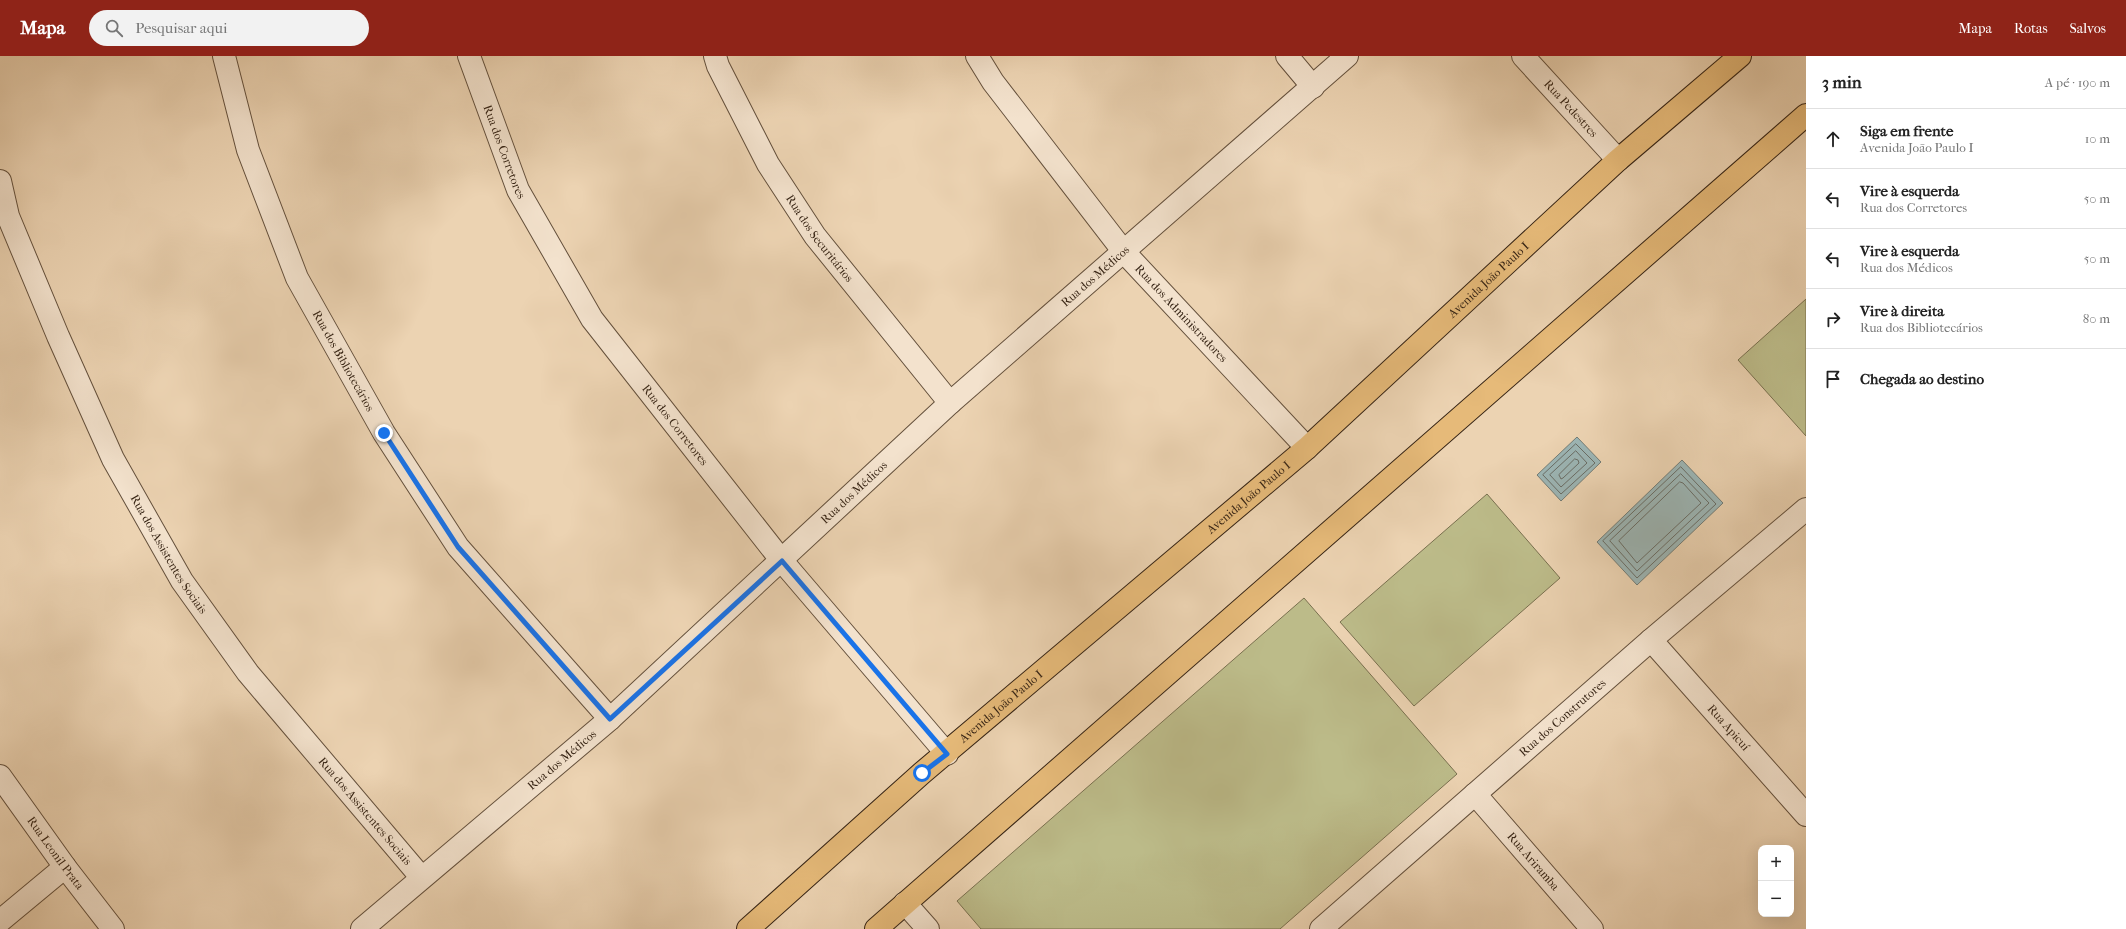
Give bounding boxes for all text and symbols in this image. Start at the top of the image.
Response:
search box [89,10,369,46]
text: Mapa [20,17,65,39]
icon: search [103,17,125,39]
text: Pesquisar aqui [135,19,227,37]
text: Mapa [1959,20,1992,37]
text: Rotas [2014,20,2048,37]
text: Salvos [2070,20,2106,37]
text: 3 min [1822,72,1862,92]
text: A pé · 190 m [2045,75,2110,90]
street label: Rua Pedestres [1541,77,1601,141]
street label: Rua dos Corretores [480,103,529,202]
text: Siga em frente [1860,122,1953,140]
icon: ahead [1822,128,1844,150]
text: 10 m [2085,131,2110,146]
text: Avenida João Paulo I [1860,140,1974,155]
text: Vire à esquerda [1860,182,1959,200]
icon: left [1822,188,1844,210]
text: 50 m [2084,191,2110,206]
street label: Rua dos Securitários [783,192,857,285]
text: Rua dos Corretores [1860,200,1967,215]
street label: Avenida João Paulo I [1445,239,1532,321]
street label: Rua dos Médicos [1058,242,1133,310]
text: Vire à esquerda [1860,242,1959,260]
icon: left [1822,248,1844,270]
text: 50 m [2084,251,2110,266]
text: Rua dos Médicos [1860,260,1953,275]
street label: Rua dos Administradores [1132,261,1231,366]
text: Vire à direita [1860,302,1944,320]
street label: Rua dos Bibliotecários [310,308,378,414]
icon: right [1822,308,1844,330]
text: 80 m [2083,311,2110,326]
text: Rua dos Bibliotecários [1860,320,1983,335]
icon: arrive [1822,368,1844,390]
text: Chegada ao destino [1860,370,1984,388]
street label: Rua dos Corretores [639,382,712,469]
route end [375,424,393,442]
street label: Rua dos Médicos [818,458,891,527]
street label: Avenida João Paulo I [1203,458,1293,537]
street label: Rua dos Assistentes Sociais [128,492,211,617]
street label: Avenida João Paulo I [956,667,1046,746]
street label: Rua dos Construtores [1516,675,1609,759]
street label: Rua Apicuí [1705,702,1753,754]
street label: Rua dos Médicos [525,726,600,793]
street label: Rua dos Assistentes Sociais [315,754,415,868]
route start [913,764,931,782]
street label: Rua Leonil Prata [24,814,87,893]
street label: Rua Ariramba [1504,829,1563,894]
map controls [1758,845,1794,917]
button: + [1758,845,1794,881]
button: − [1758,881,1794,917]

